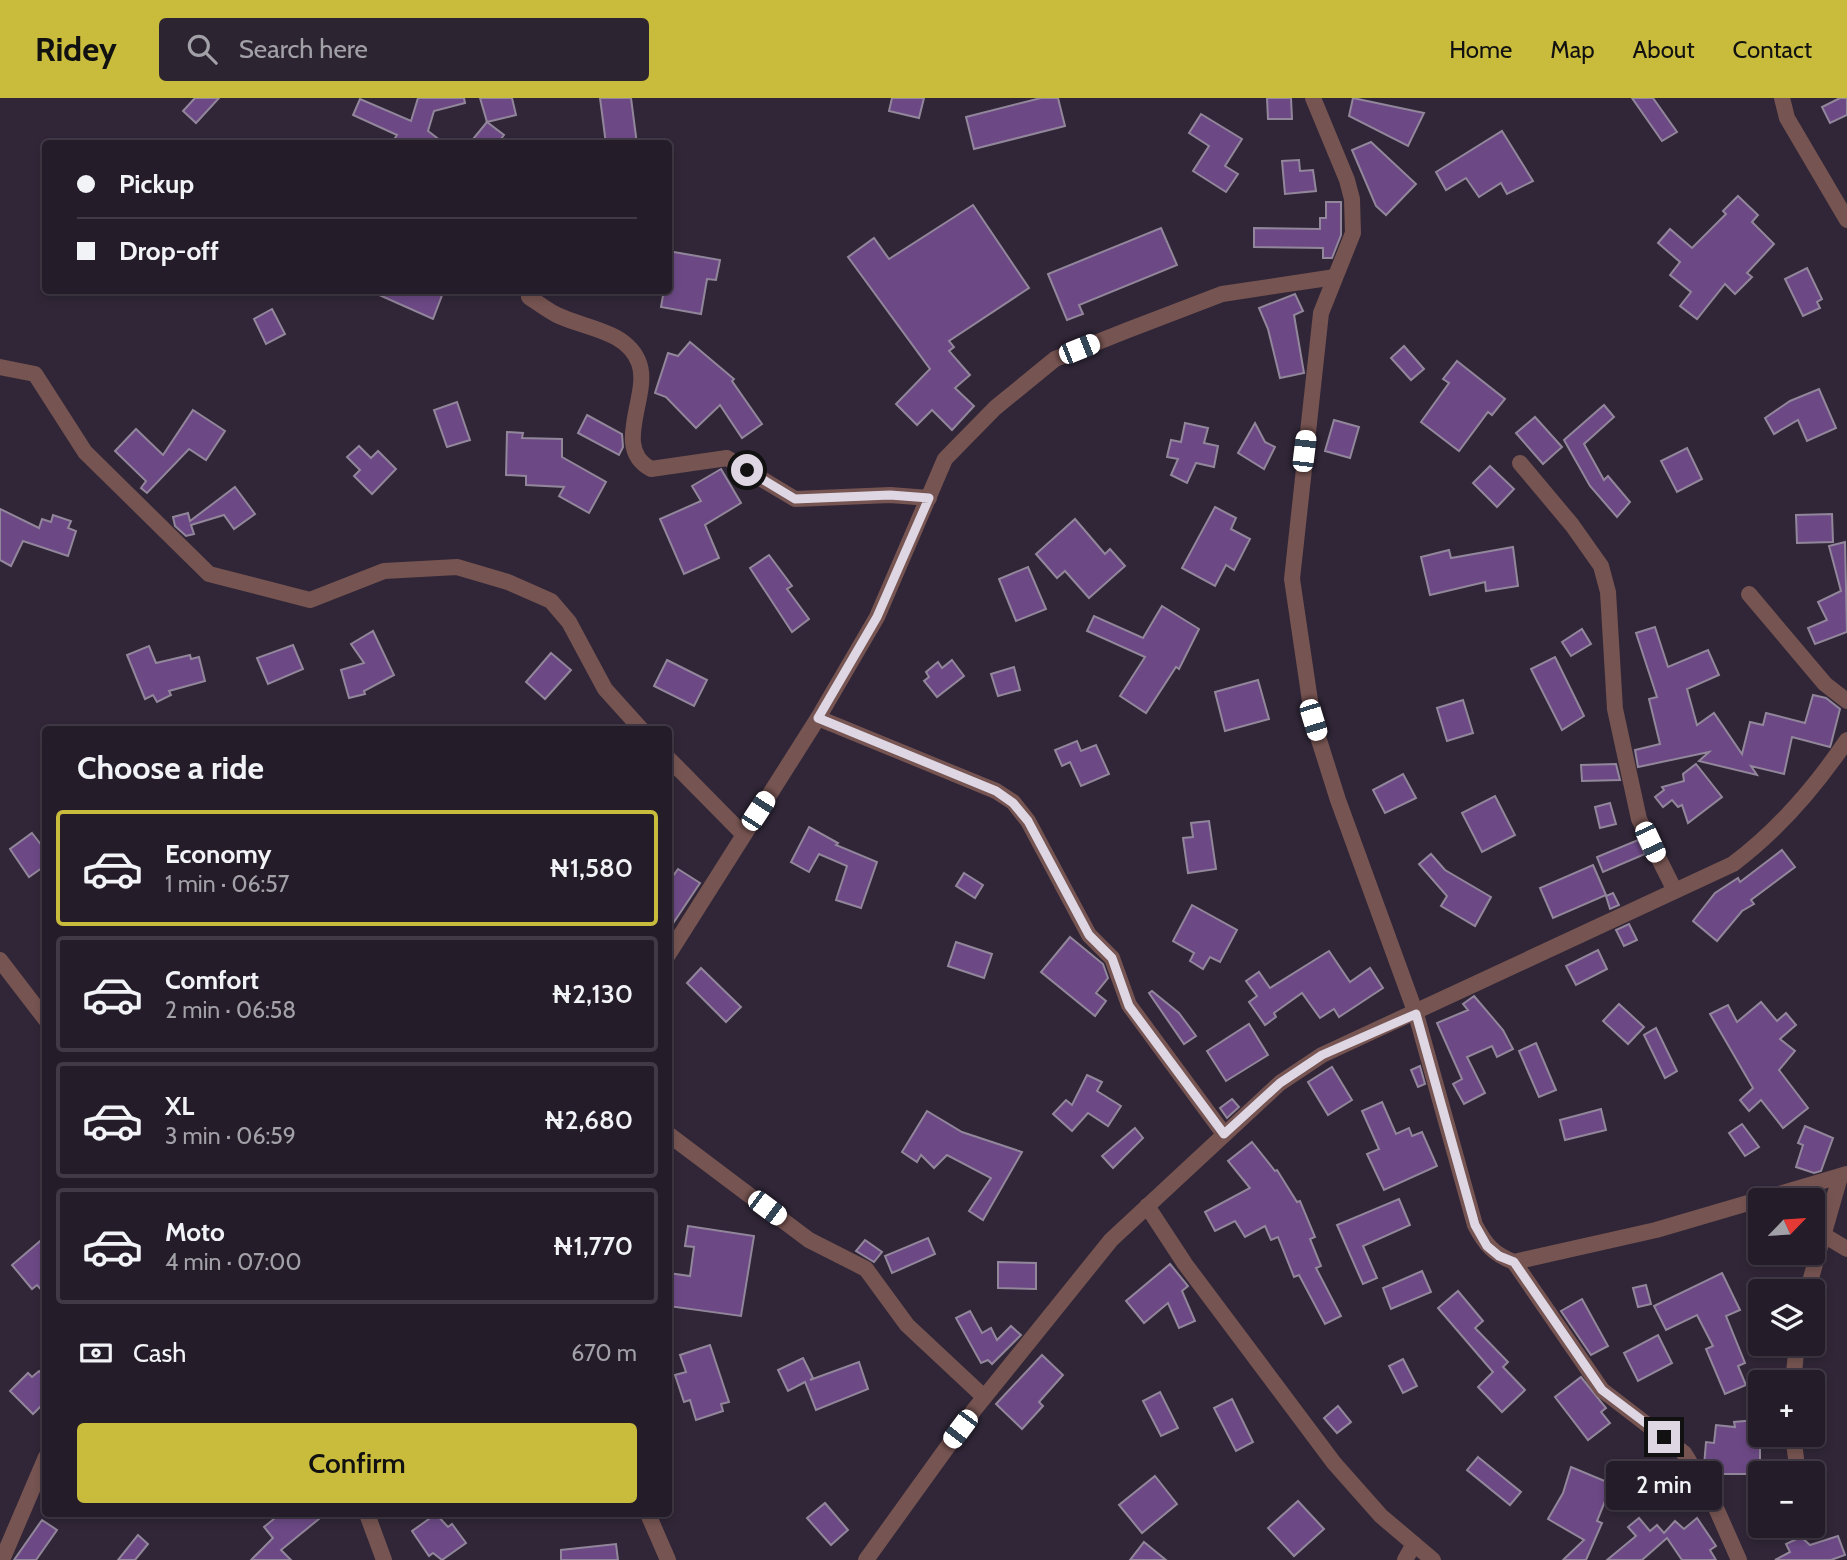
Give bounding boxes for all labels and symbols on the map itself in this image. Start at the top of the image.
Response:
car [1056,331,1103,367]
car [1292,429,1317,473]
route start [731,454,763,486]
car [1297,697,1330,743]
car [738,788,779,834]
car [1632,819,1669,865]
car [744,1187,791,1229]
north arrow [1748,1188,1825,1265]
car [939,1406,982,1452]
route end [1648,1421,1680,1453]
callout: 2 min [1606,1462,1722,1510]

